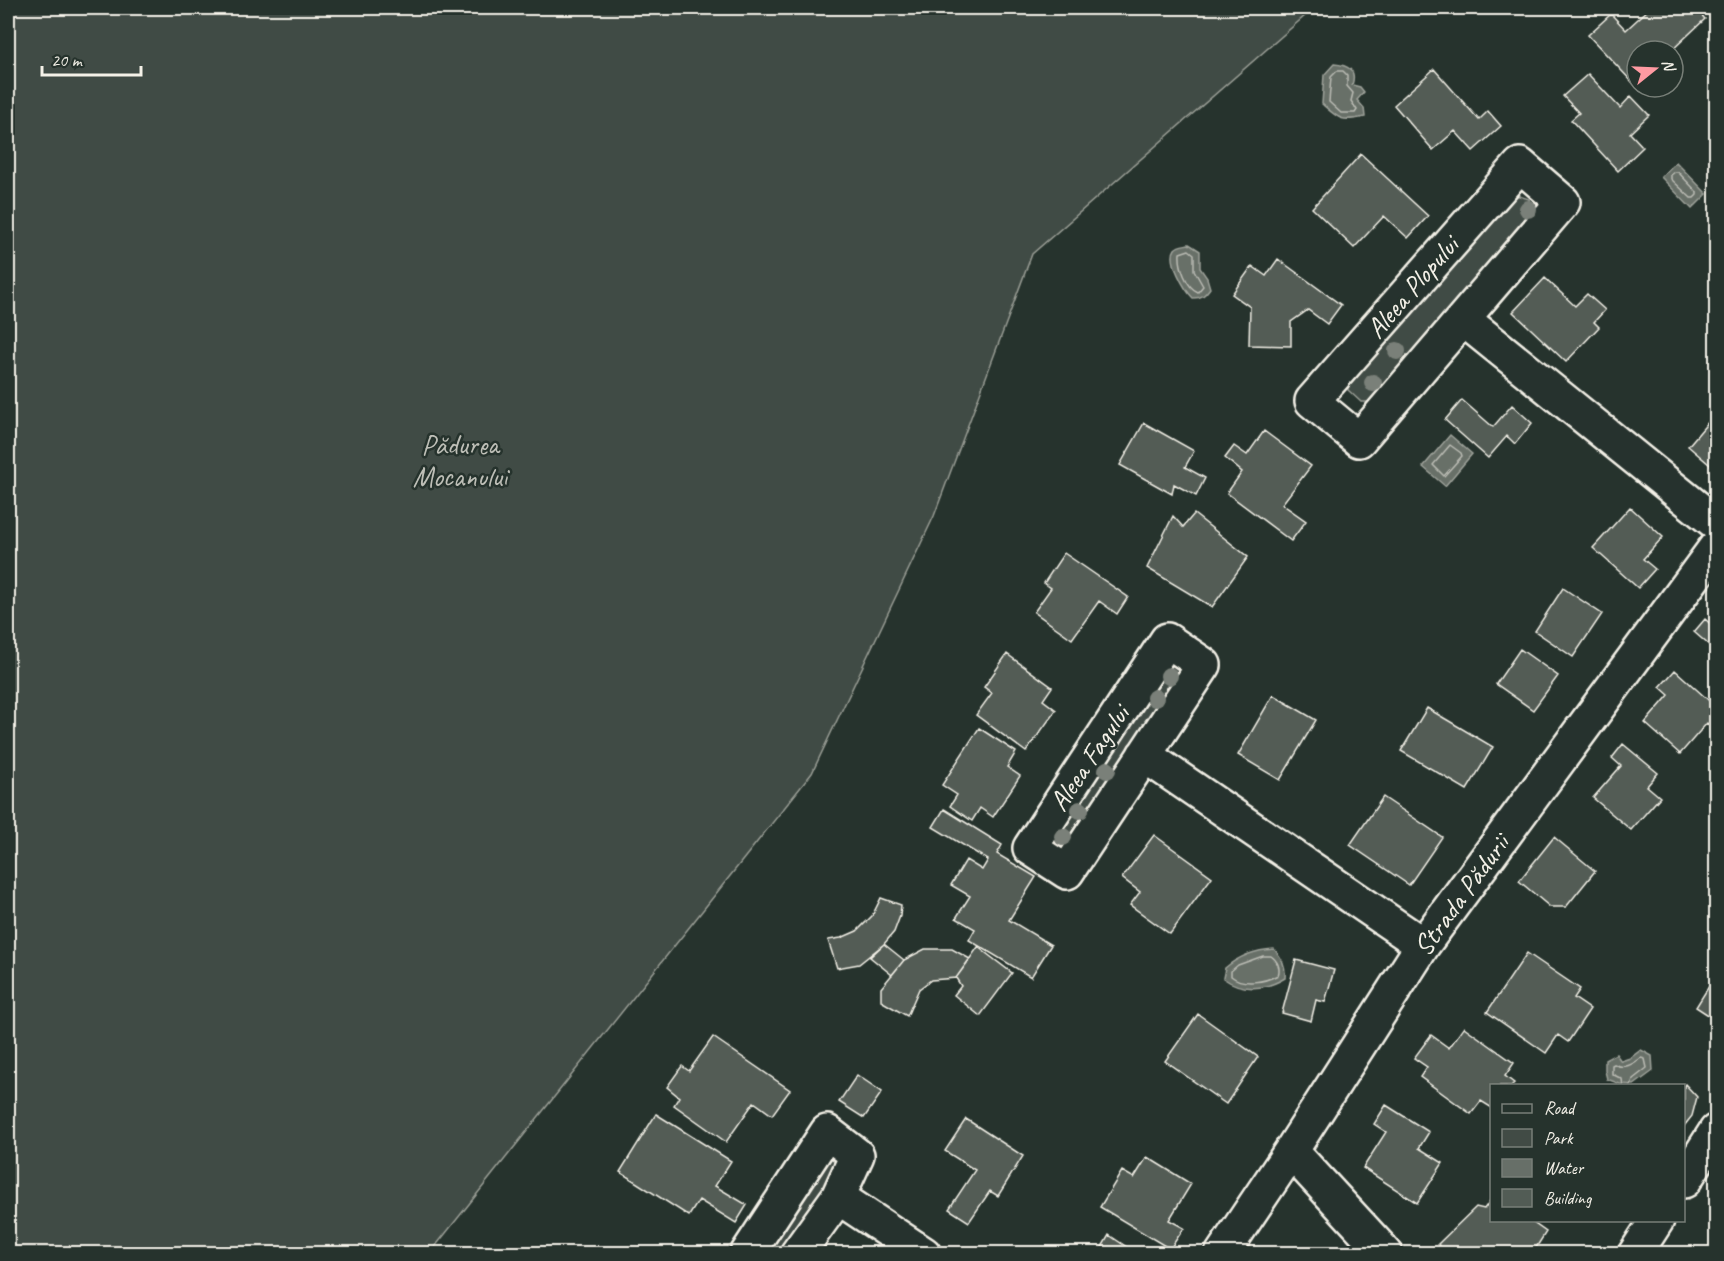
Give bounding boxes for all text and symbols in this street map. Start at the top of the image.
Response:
scale bar [42,39,141,77]
north arrow [1625,39,1685,99]
text: 20 m [51,49,84,71]
text: N [1657,57,1680,75]
street label: Aleea Plopului [1358,226,1468,345]
park label: Pădurea Mocanului [413,427,511,494]
street label: Aleea Fagului [1041,695,1139,818]
street label: Strada Pădurii [1405,824,1519,963]
legend [1490,1084,1685,1222]
text: Road [1544,1097,1577,1119]
text: Park [1544,1127,1574,1149]
text: Water [1544,1157,1585,1179]
text: Building [1544,1187,1593,1209]

